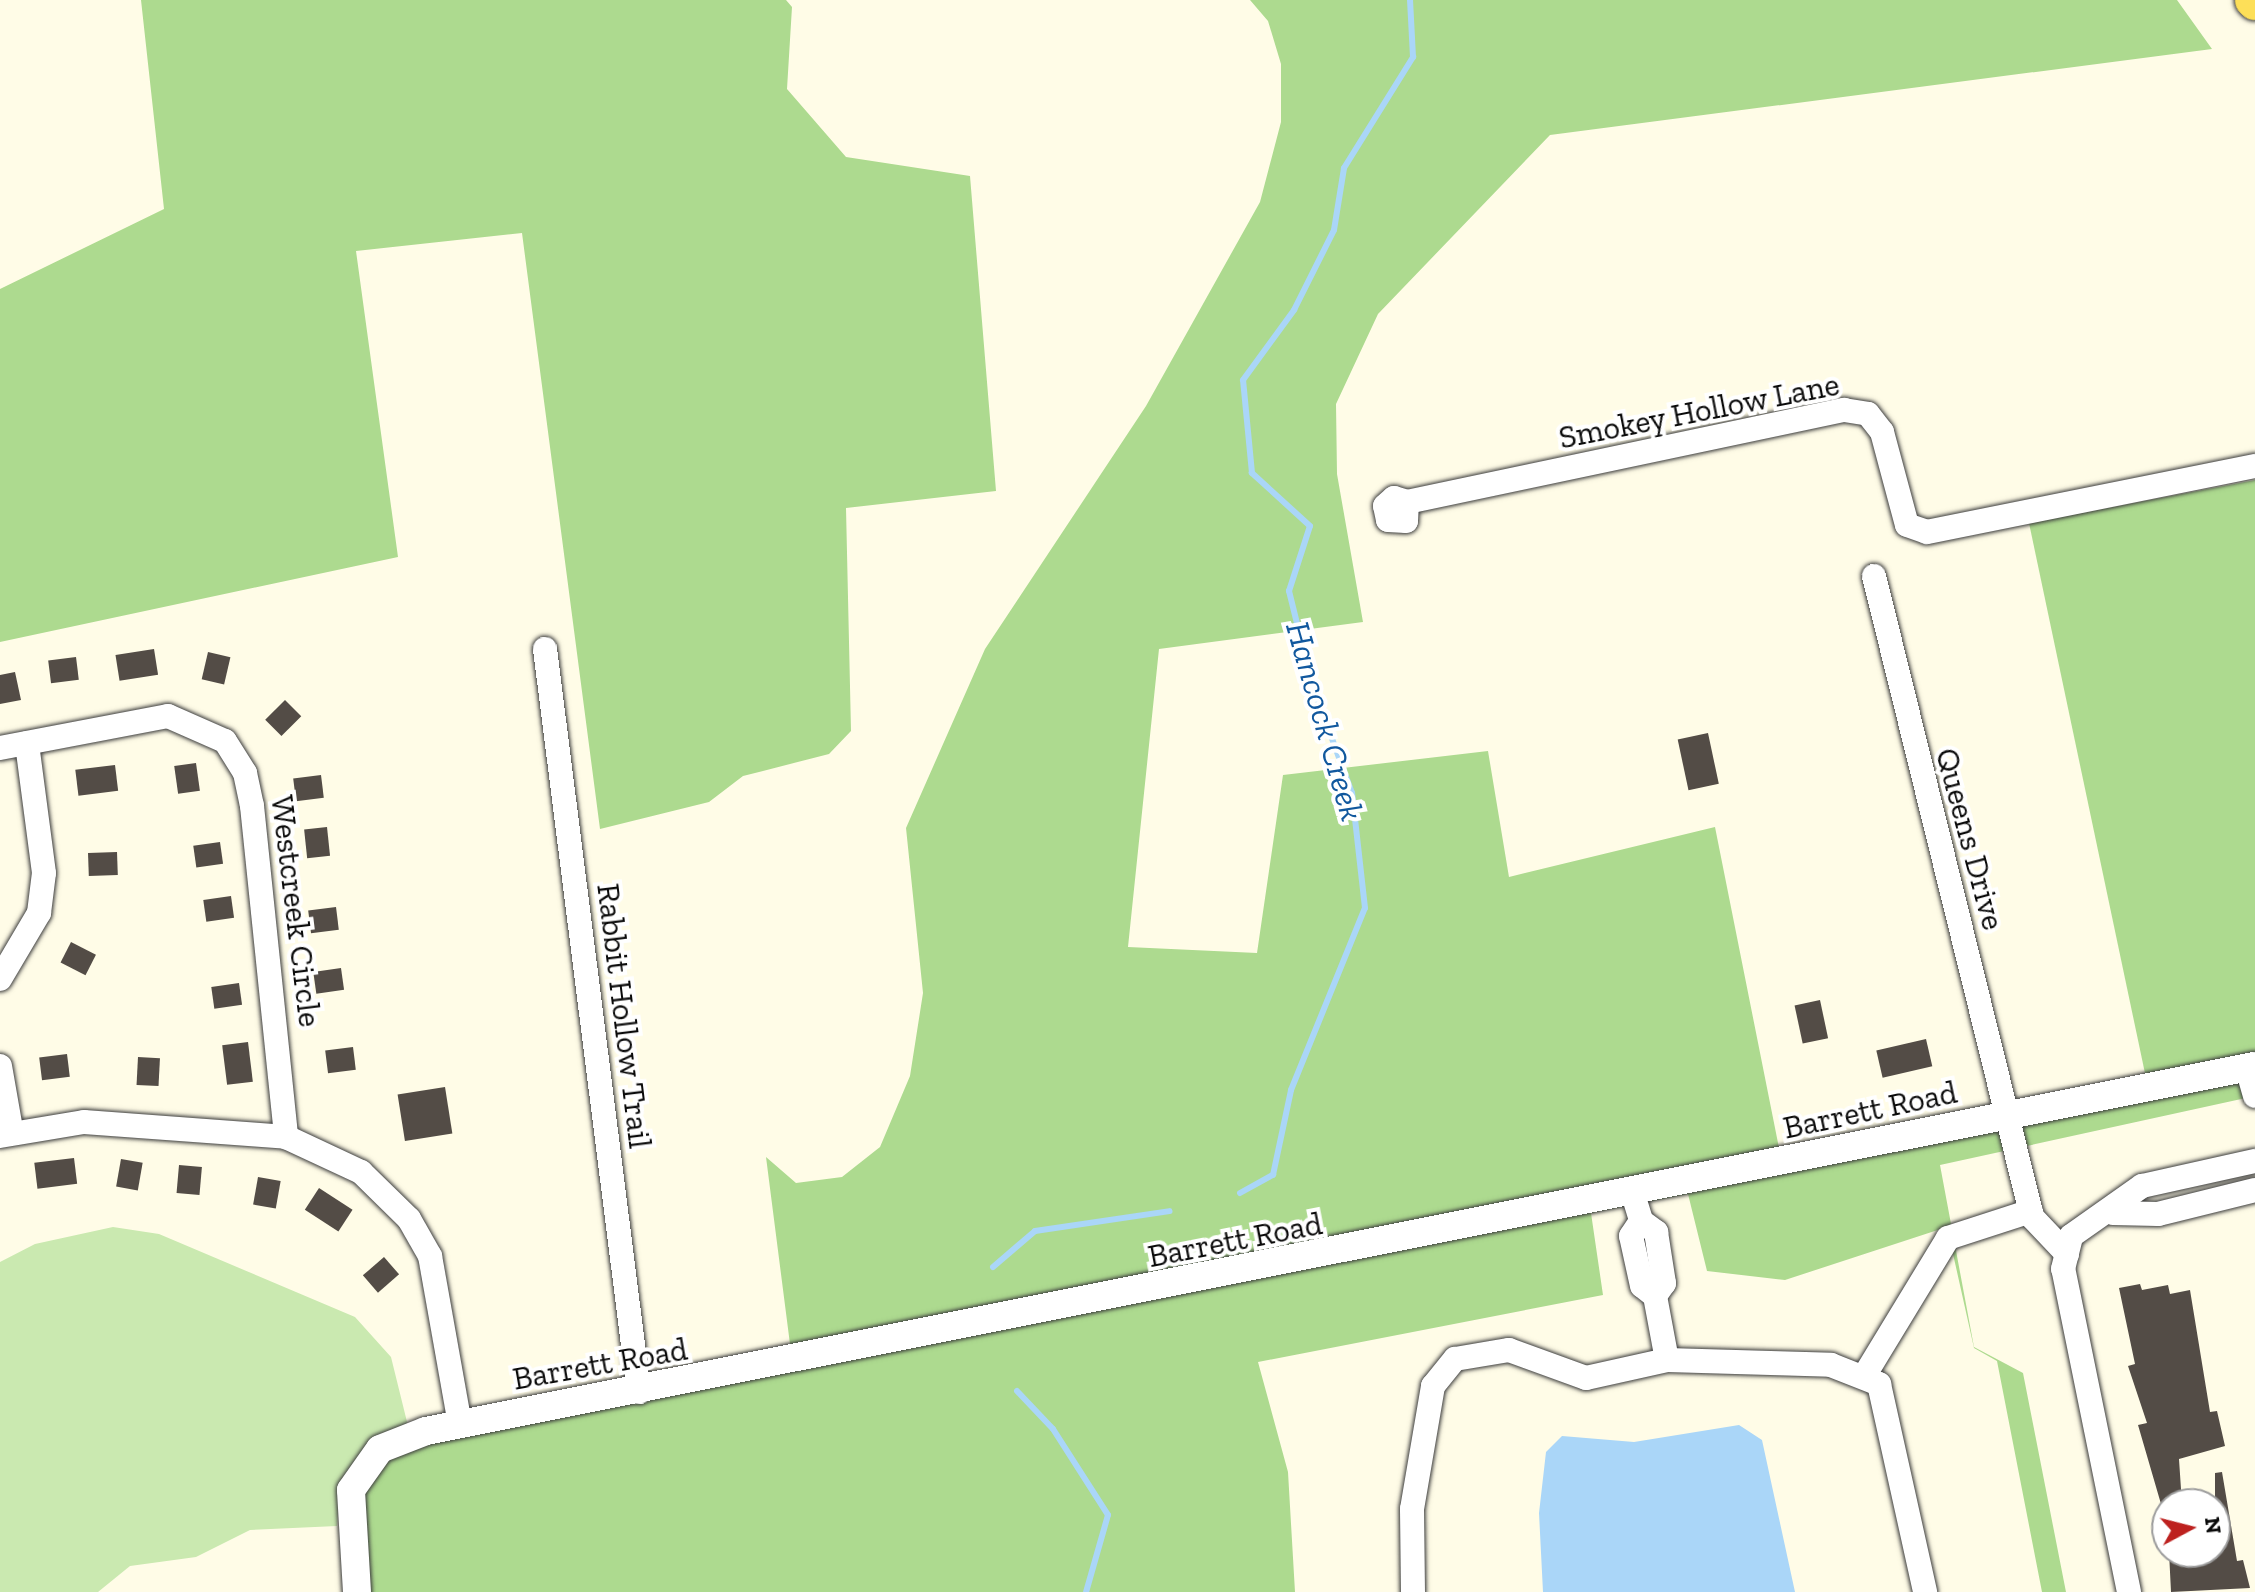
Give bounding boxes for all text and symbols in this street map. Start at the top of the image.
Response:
street label: Smokey Hollow Lane [1555,365,1843,457]
water label: Hancock Creek [1277,616,1373,826]
street label: Queens Drive [1927,744,2013,934]
street label: Westcreek Circle [263,793,329,1029]
street label: Rabbit Hollow Trail [589,881,659,1151]
street label: Barrett Road [1780,1073,1960,1147]
street label: Barrett Road [1145,1204,1325,1276]
street label: Barrett Road [510,1330,690,1398]
north arrow [2151,1488,2231,1568]
text: N [2199,1515,2228,1535]

